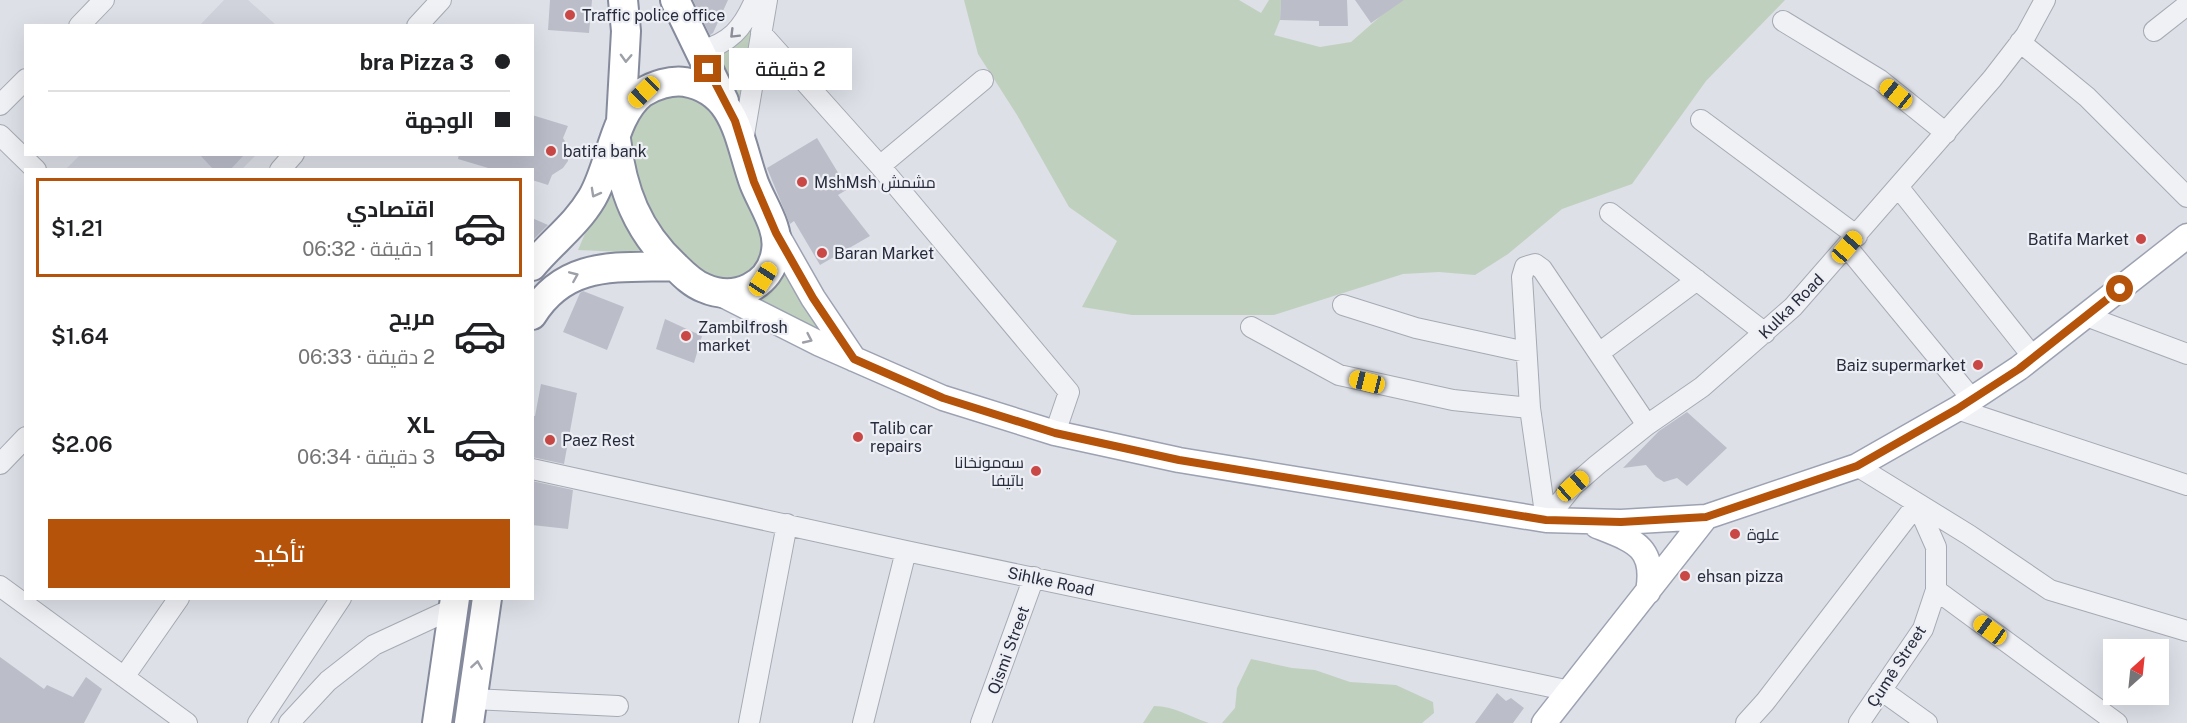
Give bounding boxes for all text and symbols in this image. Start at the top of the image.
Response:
place label: Traffic police office [582,6,725,25]
marker: Traffic police office [563,8,577,22]
one-way arrow [731,26,742,37]
callout: 2 دقيقة [729,48,852,90]
text: 3 bra Pizza [360,49,474,75]
one-way arrow [619,54,632,63]
route end [694,55,721,82]
text: 2 دقيقة [755,57,826,81]
car [625,73,663,111]
car [1876,76,1916,112]
text: الوجهة [405,107,474,133]
place label: batifa bank [563,142,647,161]
marker: batifa bank [544,144,558,158]
place label: MshMsh مشمش [814,173,936,193]
marker: MshMsh مشمش [795,175,809,189]
one-way arrow [591,186,602,197]
text: اقتصادي [346,196,435,222]
icon: car [453,201,507,255]
text: $1.21 [51,215,104,241]
car [1828,228,1866,266]
place label: Batifa Market [2028,230,2129,249]
marker: Batifa Market [2134,232,2148,246]
text: 1 دقيقة · 06:32 [302,237,435,261]
place label: Baran Market [834,244,934,263]
marker: Baran Market [815,246,829,260]
car [746,259,780,299]
street label: Kulka Road [1755,270,1828,343]
one-way arrow [568,271,579,283]
route start [2106,275,2133,302]
text: مريح [389,304,435,330]
icon: car [453,309,507,363]
place label: Zambilfrosh market [698,318,788,355]
text: $1.64 [51,323,109,349]
marker: Zambilfrosh market [679,329,693,343]
one-way arrow [802,331,813,343]
text: 2 دقيقة · 06:33 [298,345,435,369]
place label: Baiz supermarket [1836,356,1966,375]
marker: Baiz supermarket [1971,358,1985,372]
car [1347,369,1387,395]
text: XL [407,412,435,438]
icon: car [453,417,507,471]
place label: Talib car repairs [870,419,933,456]
marker: Talib car repairs [851,430,865,444]
text: $2.06 [51,431,113,457]
place label: Paez Rest [562,431,635,450]
marker: Paez Rest [543,433,557,447]
text: 3 دقيقة · 06:34 [297,445,435,469]
place label: سه‌مونخانا باتيفا [954,453,1024,490]
marker: سه‌مونخانا باتيفا [1029,464,1043,478]
car [1554,467,1592,505]
button: تأكيد [48,519,510,588]
place label: علوة [1747,525,1780,544]
marker: علوة [1728,527,1742,541]
street label: Sihlke Road [1006,563,1096,600]
place label: ehsan pizza [1697,567,1783,586]
marker: ehsan pizza [1678,569,1692,583]
street label: Qismi Street [984,604,1033,697]
car [1970,612,2010,648]
street label: Çumê Street [1863,622,1930,711]
north arrow [2103,639,2169,705]
map controls [2103,639,2169,705]
one-way arrow [471,661,483,670]

